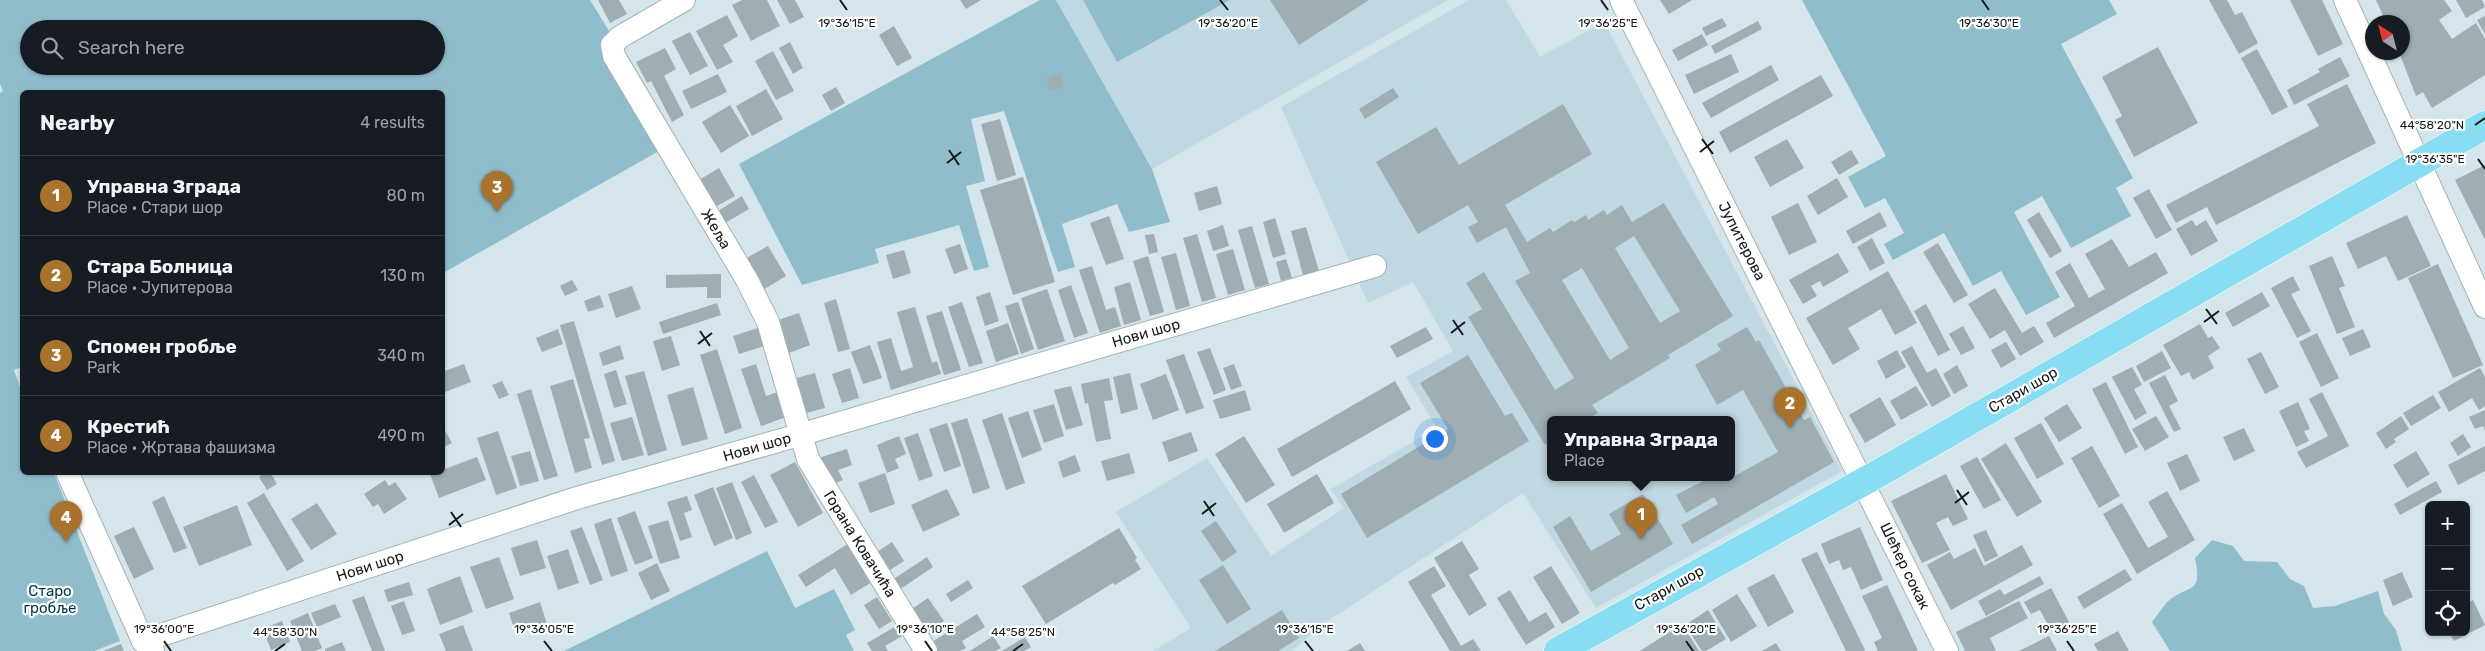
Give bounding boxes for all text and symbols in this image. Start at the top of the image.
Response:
north arrow [2365,15,2410,60]
text: 19°36'15"E [818,16,876,30]
text: 19°36'20"E [1198,16,1258,30]
text: 19°36'25"E [1578,16,1638,30]
text: 19°36'30"E [1959,16,2019,30]
search box [20,20,445,75]
icon: search [38,34,66,62]
text: Search here [78,36,185,59]
text: Nearby [40,110,115,135]
text: 4 results [360,113,425,132]
text: 44°58'20"N [2400,118,2464,132]
text: 19°36'35"E [2405,152,2465,166]
pin: 3 [481,171,513,212]
text: Управна Зграда [87,175,241,198]
text: 1 [52,186,60,205]
text: 80 m [387,186,425,205]
text: Place · Стари шор [87,198,223,217]
street label: Јупитерова [1714,199,1770,283]
street label: Жеља [697,206,735,252]
text: Стара Болница [87,255,233,278]
text: 2 [51,266,61,285]
text: 130 m [380,266,425,285]
text: Place · Јупитерова [87,278,233,297]
street label: Нови шор [1110,315,1182,351]
text: Спомен гробље [87,335,237,358]
text: 3 [51,346,61,365]
text: 340 m [377,346,425,365]
text: Park [87,358,120,377]
street label: Стари шор [1985,363,2061,417]
pin: 2 [1774,387,1806,428]
text: Крестић [87,415,170,438]
popup [1547,416,1735,481]
text: 4 [51,426,61,445]
text: 490 m [377,426,425,445]
your location [1422,426,1448,452]
text: Управна Зграда [1564,428,1718,451]
street label: Нови шор [721,429,793,465]
text: Place · Жртава фашизма [87,438,276,457]
text: Place [1564,451,1605,470]
street label: Горана Ковачића [820,487,900,601]
pin: 1 [1625,498,1657,539]
pin: 4 [50,501,82,542]
map controls [2425,501,2470,636]
button: + [2425,501,2470,546]
street label: Шећер сокак [1876,520,1934,612]
button: − [2425,546,2470,591]
street label: Нови шор [334,547,406,585]
street label: Стари шор [1631,561,1707,615]
park label: Старо гробље [24,582,76,617]
button: locate [2425,591,2470,636]
text: 19°36'00"E [134,622,194,636]
text: 19°36'05"E [514,622,574,636]
text: 19°36'10"E [896,622,954,636]
text: 19°36'15"E [1276,622,1334,636]
text: 19°36'20"E [1656,622,1716,636]
text: 19°36'25"E [2037,622,2097,636]
text: 44°58'30"N [253,625,317,639]
text: 44°58'25"N [991,625,1055,639]

